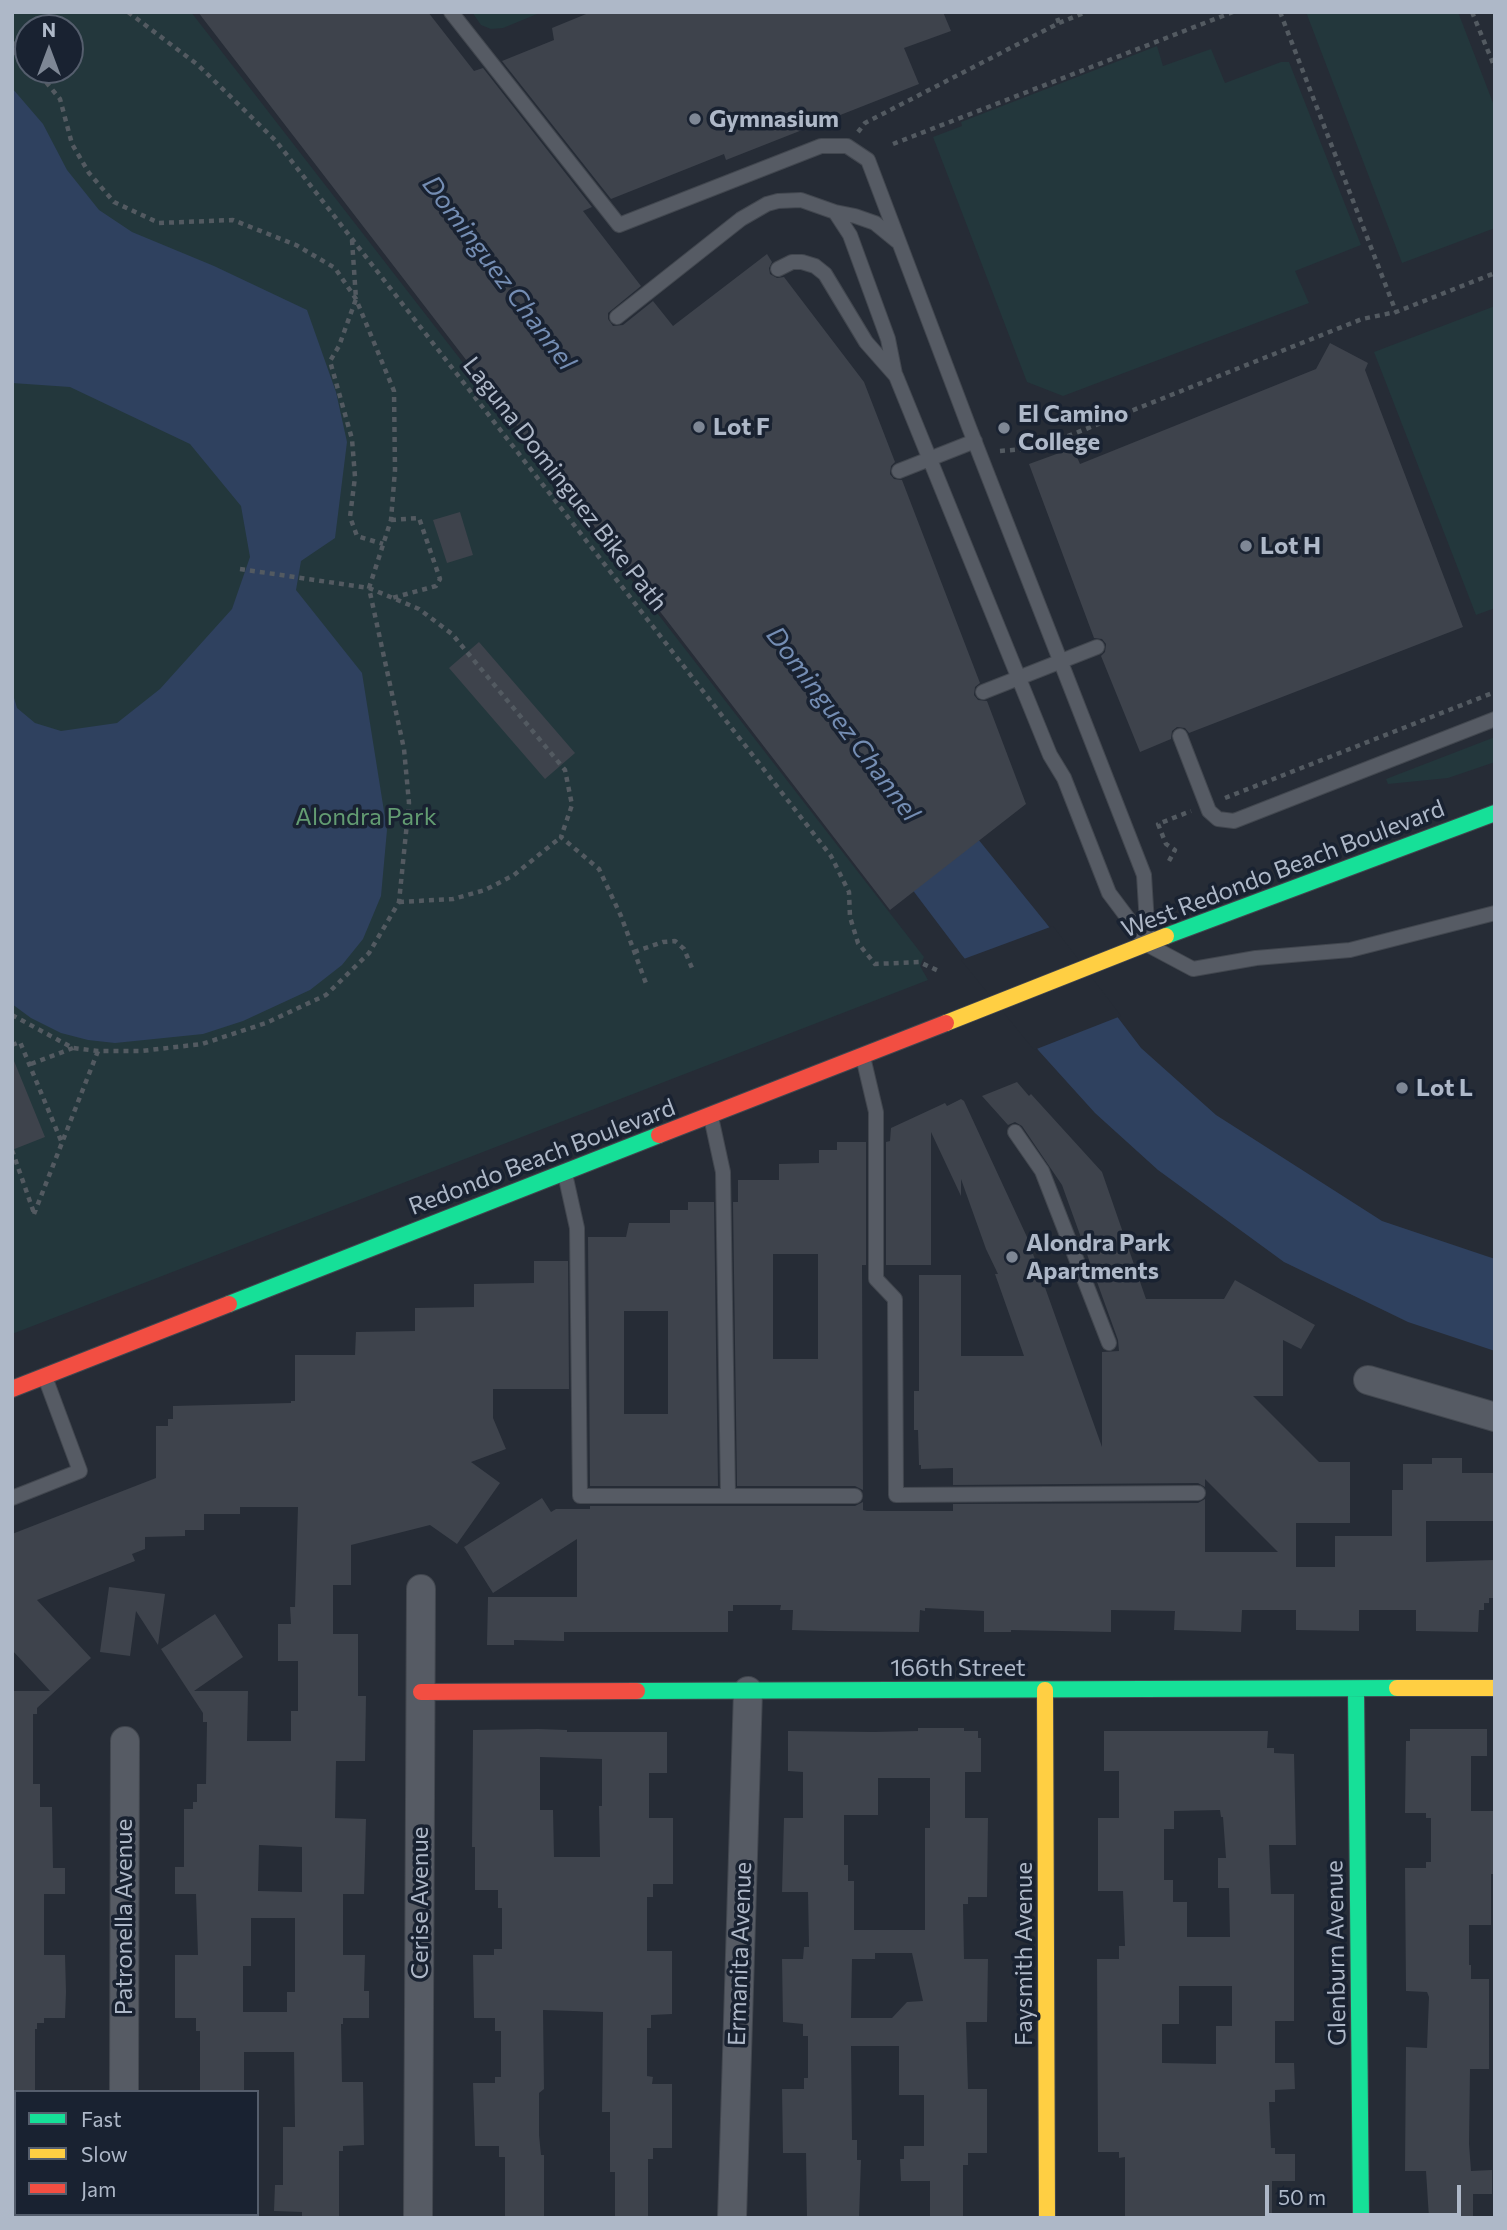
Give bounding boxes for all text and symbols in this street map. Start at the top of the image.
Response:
north arrow [14,14,84,84]
text: N [42,18,56,41]
place label: Gymnasium [709,105,839,133]
marker: Gymnasium [687,111,703,127]
water label: Dominguez Channel [416,170,582,376]
street label: Laguna Dominguez Bike Path [457,351,673,617]
place label: El Camino College [1018,400,1128,456]
place label: Lot F [713,413,770,441]
marker: Lot F [691,419,707,435]
marker: El Camino College [996,420,1012,436]
place label: Lot H [1260,532,1321,560]
marker: Lot H [1238,538,1254,554]
water label: Dominguez Channel [760,621,926,827]
street label: West Redondo Beach Boulevard [1117,794,1449,944]
park label: Alondra Park [295,803,437,831]
place label: Lot L [1416,1074,1473,1102]
marker: Lot L [1394,1080,1410,1096]
street label: Redondo Beach Boulevard [405,1093,679,1221]
place label: Alondra Park Apartments [1026,1229,1171,1285]
marker: Alondra Park Apartments [1004,1249,1020,1265]
street label: 166th Street [890,1654,1026,1682]
street label: Patronella Avenue [110,1819,138,2015]
street label: Cerise Avenue [406,1826,434,1980]
street label: Glenburn Avenue [1320,1860,1352,2046]
street label: Ermanita Avenue [722,1861,758,2047]
street label: Faysmith Avenue [1010,1862,1038,2046]
legend [14,2090,259,2216]
text: Fast [81,2106,122,2131]
text: Slow [81,2141,128,2166]
scale bar [1269,2170,1465,2214]
text: Jam [81,2176,116,2201]
text: 50 m [1278,2184,1326,2209]

